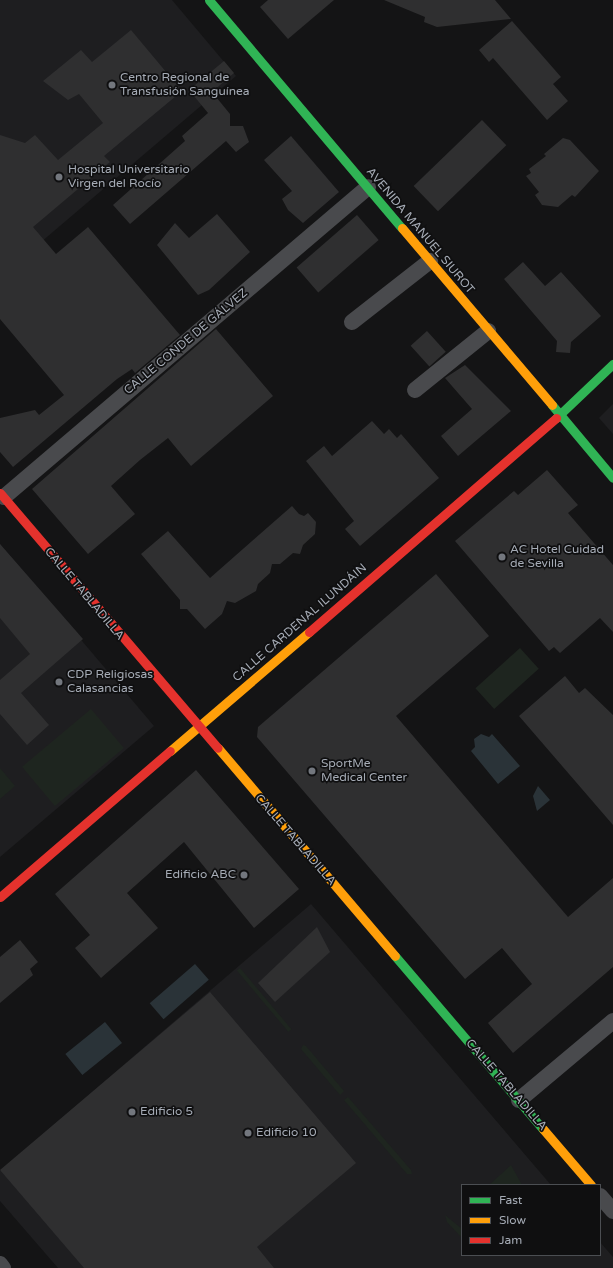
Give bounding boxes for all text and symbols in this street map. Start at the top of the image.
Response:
place label: Centro Regional de Transfusión Sanguínea [120,71,250,99]
marker: Centro Regional de Transfusión Sanguínea [107,80,117,90]
place label: Hospital Universitario Virgen del Rocío [68,163,190,191]
street label: AVENIDA MANUEL SIUROT [363,165,477,297]
marker: Hospital Universitario Virgen del Rocío [53,171,65,183]
street label: CALLE CONDE DE GÁLVEZ [121,286,251,398]
place label: AC Hotel Cuidad de Sevilla [510,543,604,571]
street label: CALLE TABLADILLA [41,545,127,643]
marker: AC Hotel Cuidad de Sevilla [497,552,507,562]
street label: CALLE CARDENAL ILUNDÁIN [230,561,370,685]
place label: CDP Religiosas Calasancias [67,668,153,696]
marker: CDP Religiosas Calasancias [54,677,64,687]
place label: SportMe Medical Center [321,757,407,785]
marker: SportMe Medical Center [306,765,318,777]
street label: CALLE TABLADILLA [251,791,339,889]
place label: Edificio ABC [165,868,236,882]
marker: Edificio ABC [239,870,249,880]
street label: CALLE TABLADILLA [462,1036,550,1134]
place label: Edificio 5 [140,1105,193,1119]
marker: Edificio 5 [127,1107,137,1117]
place label: Edificio 10 [256,1126,317,1140]
marker: Edificio 10 [243,1128,253,1138]
legend [461,1184,601,1256]
text: Fast [499,1193,522,1207]
text: Slow [499,1213,526,1227]
text: Jam [499,1233,522,1247]

